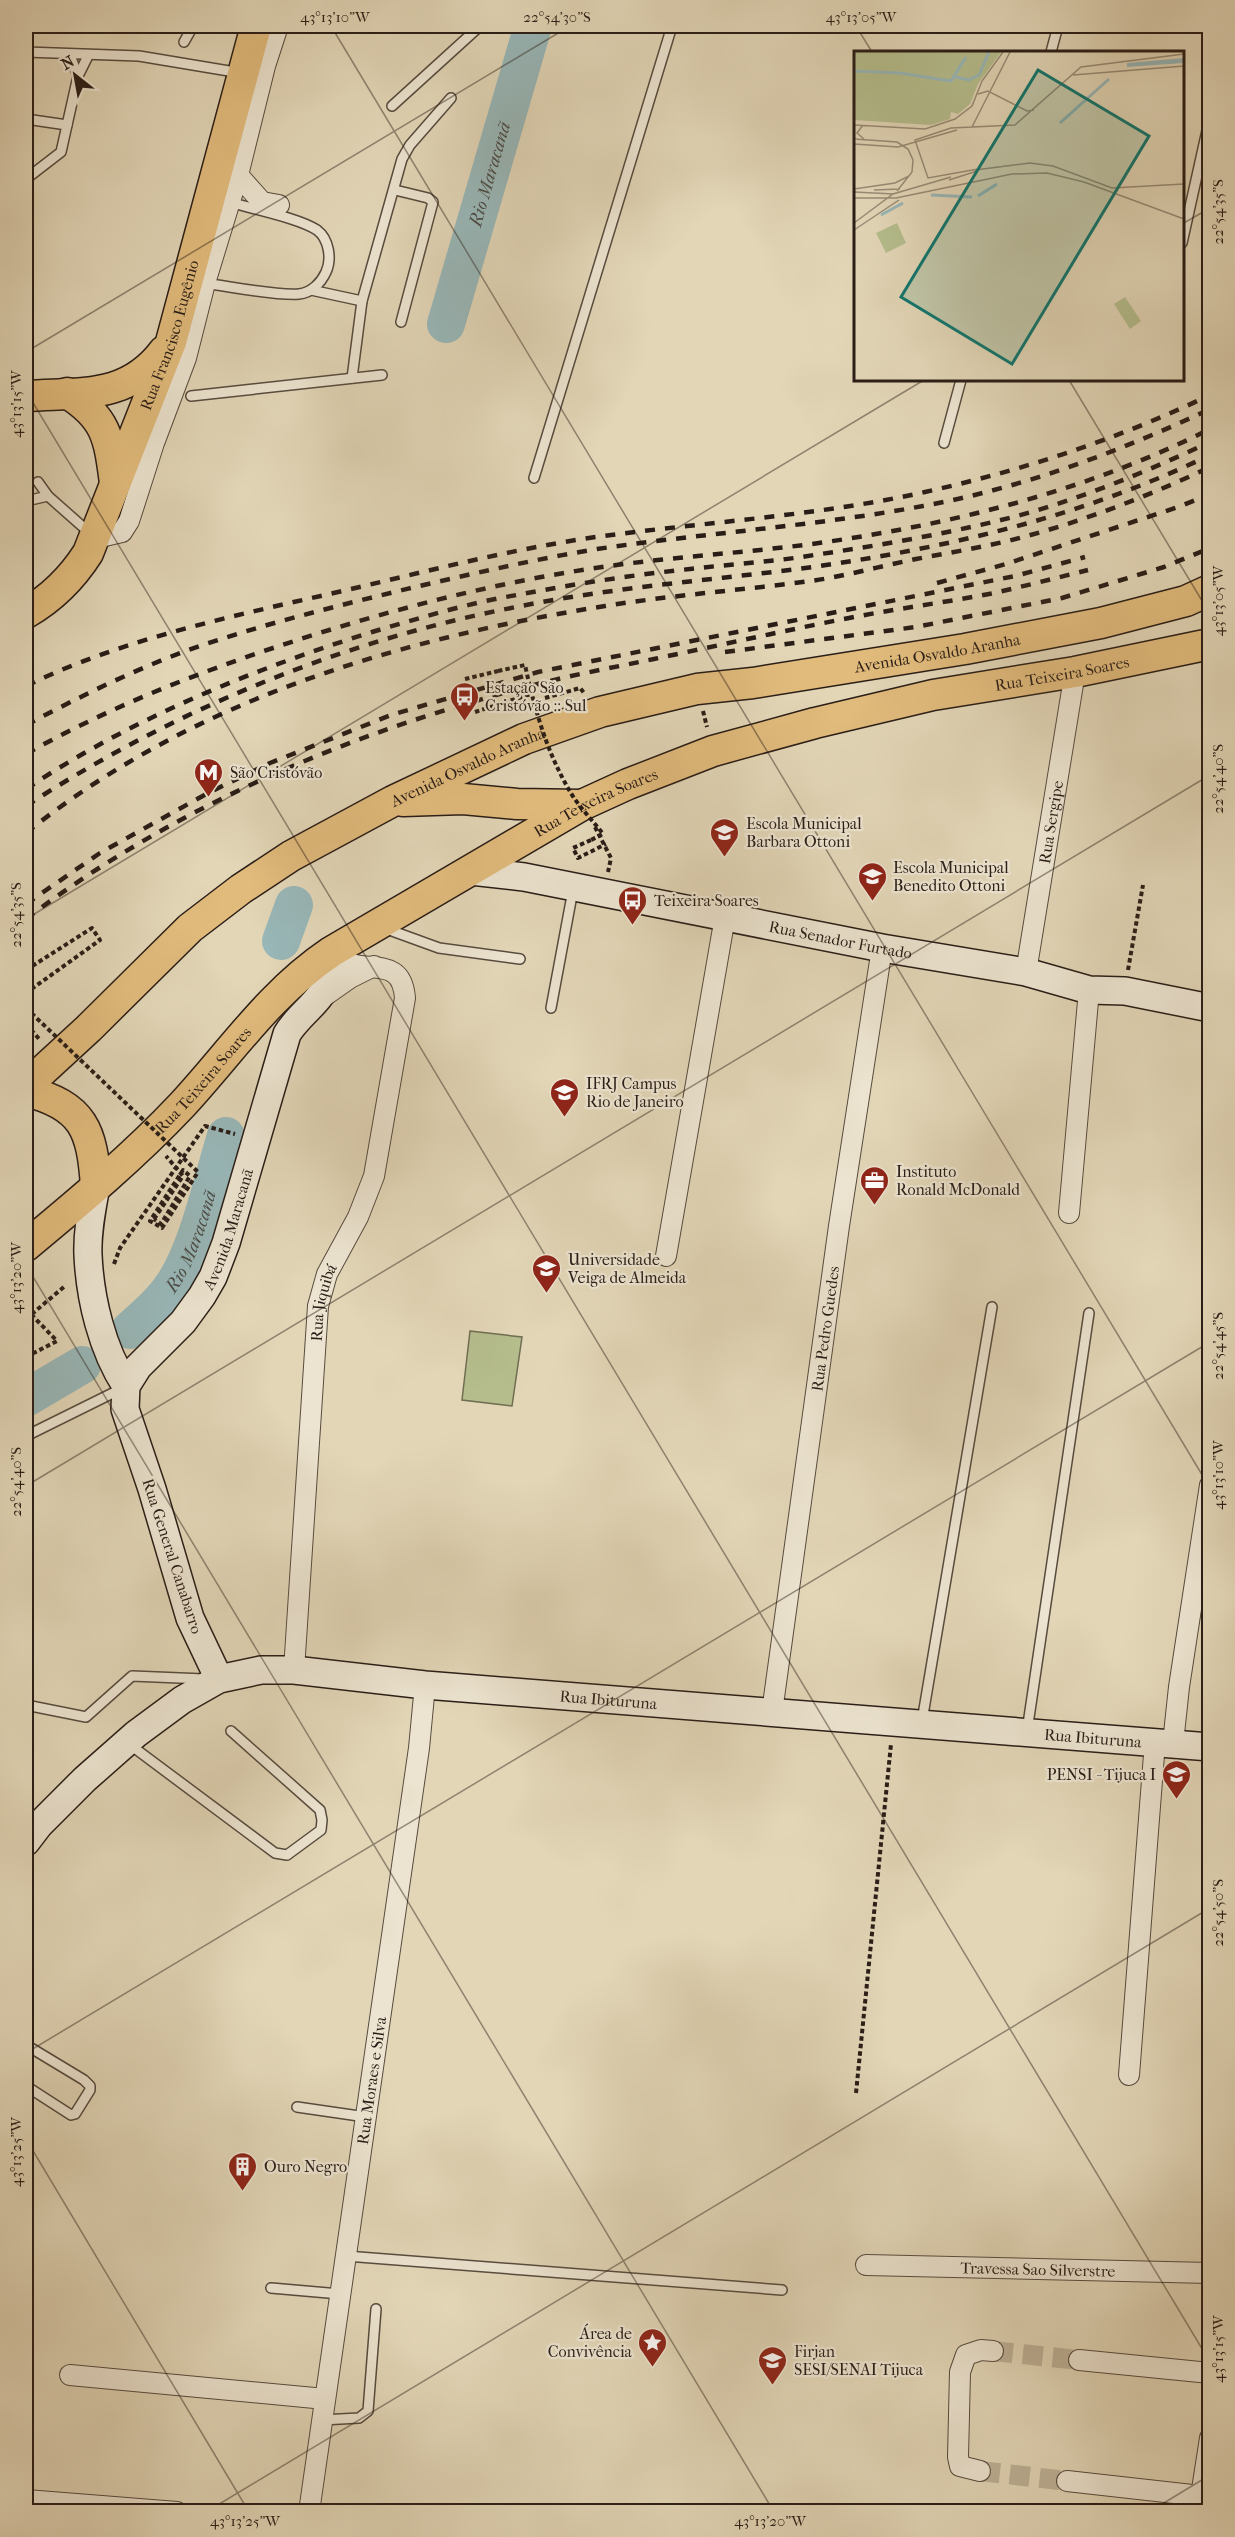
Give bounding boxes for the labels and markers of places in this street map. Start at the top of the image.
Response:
place label: Estação São Cristóvão :: Sul [485,678,587,715]
bus stop icon: Estação São Cristóvão :: Sul [448,680,480,722]
metro station icon: São Cristóvão [193,756,225,798]
place label: São Cristóvão [230,763,322,782]
place label: Escola Municipal Barbara Ottoni [746,814,862,851]
school or university icon: Escola Municipal Barbara Ottoni [709,816,741,858]
place label: Escola Municipal Benedito Ottoni [893,858,1009,895]
school or university icon: Escola Municipal Benedito Ottoni [856,860,888,902]
bus stop icon: Teixeira Soares [617,884,649,926]
place label: Teixeira Soares [654,891,759,910]
place label: IFRJ Campus Rio de Janeiro [586,1074,684,1111]
school or university icon: IFRJ Campus Rio de Janeiro [549,1076,581,1118]
place label: Instituto Ronald McDonald [896,1162,1020,1199]
office icon: Instituto Ronald McDonald [859,1164,891,1206]
place label: Universidade Veiga de Almeida [567,1250,687,1287]
school or university icon: Universidade Veiga de Almeida [531,1252,563,1294]
school or university icon: PENSI - Tijuca I [1161,1758,1193,1800]
place label: PENSI - Tijuca I [1047,1765,1156,1784]
building icon: Ouro Negro [227,2150,259,2192]
place label: Ouro Negro [264,2157,347,2176]
place label: Área de Convivência [548,2323,633,2361]
place icon: Área de Convivência [637,2326,669,2368]
place label: Firjan SESI/SENAI Tijuca [794,2342,924,2379]
school or university icon: Firjan SESI/SENAI Tijuca [757,2344,789,2386]

